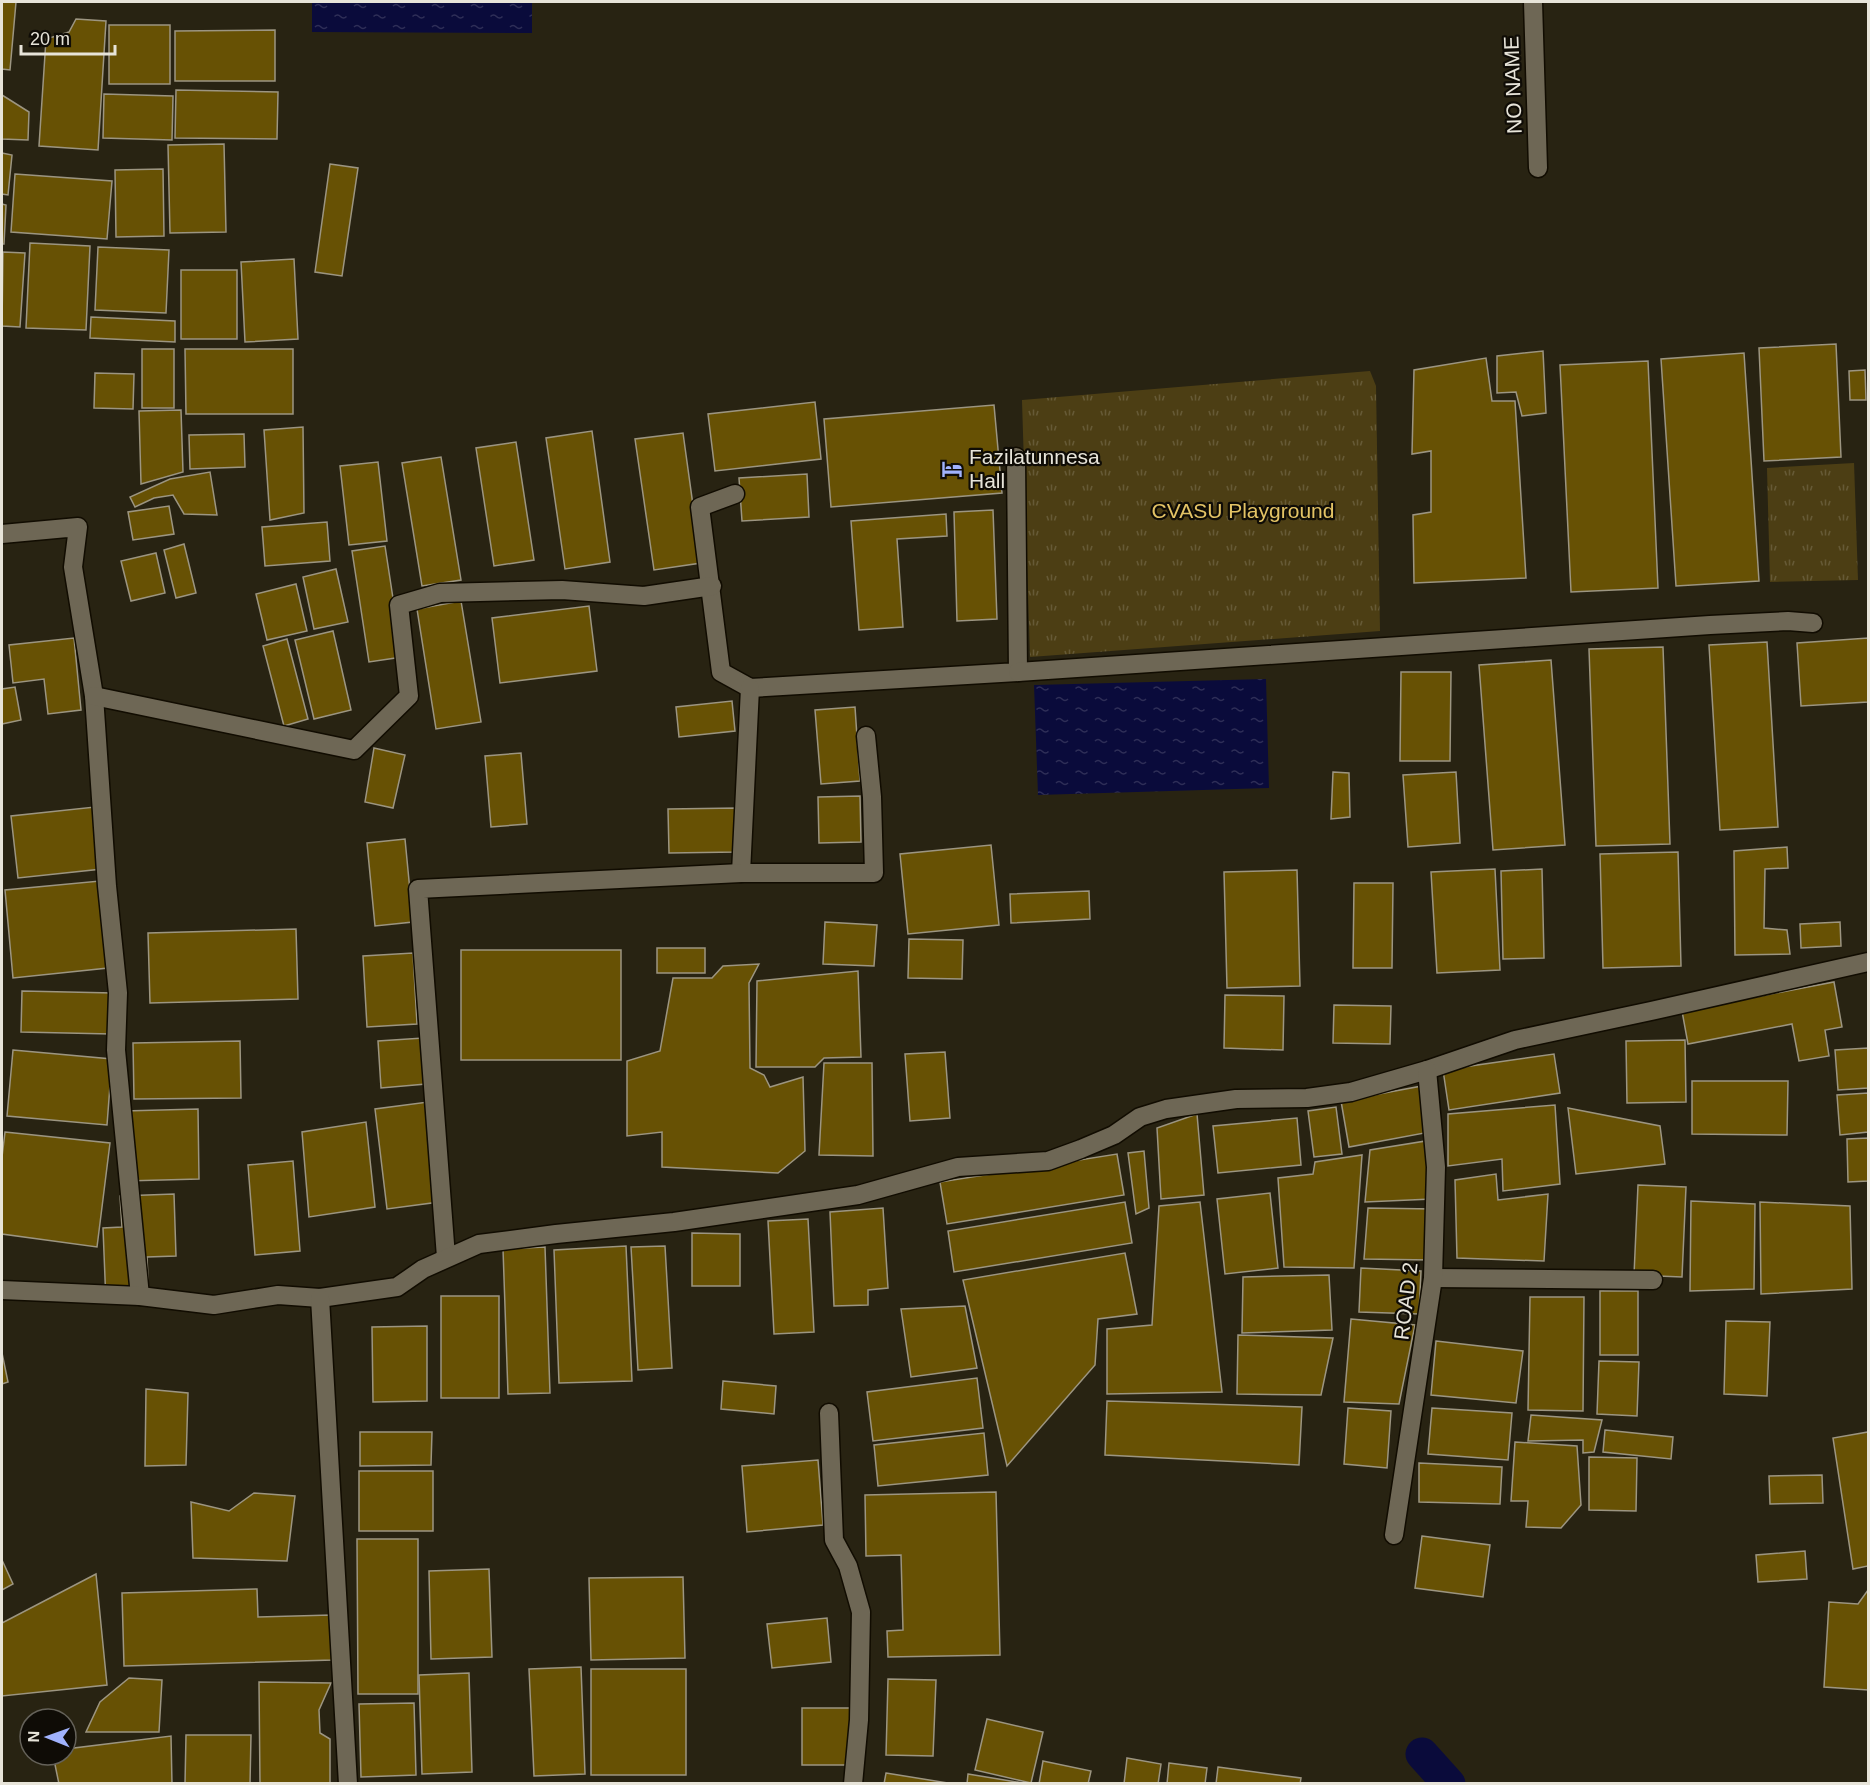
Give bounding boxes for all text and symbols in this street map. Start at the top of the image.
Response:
scale bar [21,18,116,56]
text: 20 m [30,29,70,49]
street label: NO NAME [1499,36,1526,134]
place label: Fazilatunnesa Hall [969,445,1100,492]
hotel icon: Fazilatunnesa Hall [940,457,964,481]
park label: CVASU Playground [1152,499,1334,522]
street label: ROAD 2 [1389,1261,1422,1341]
north arrow [18,1707,78,1767]
text: N [25,1731,42,1743]

